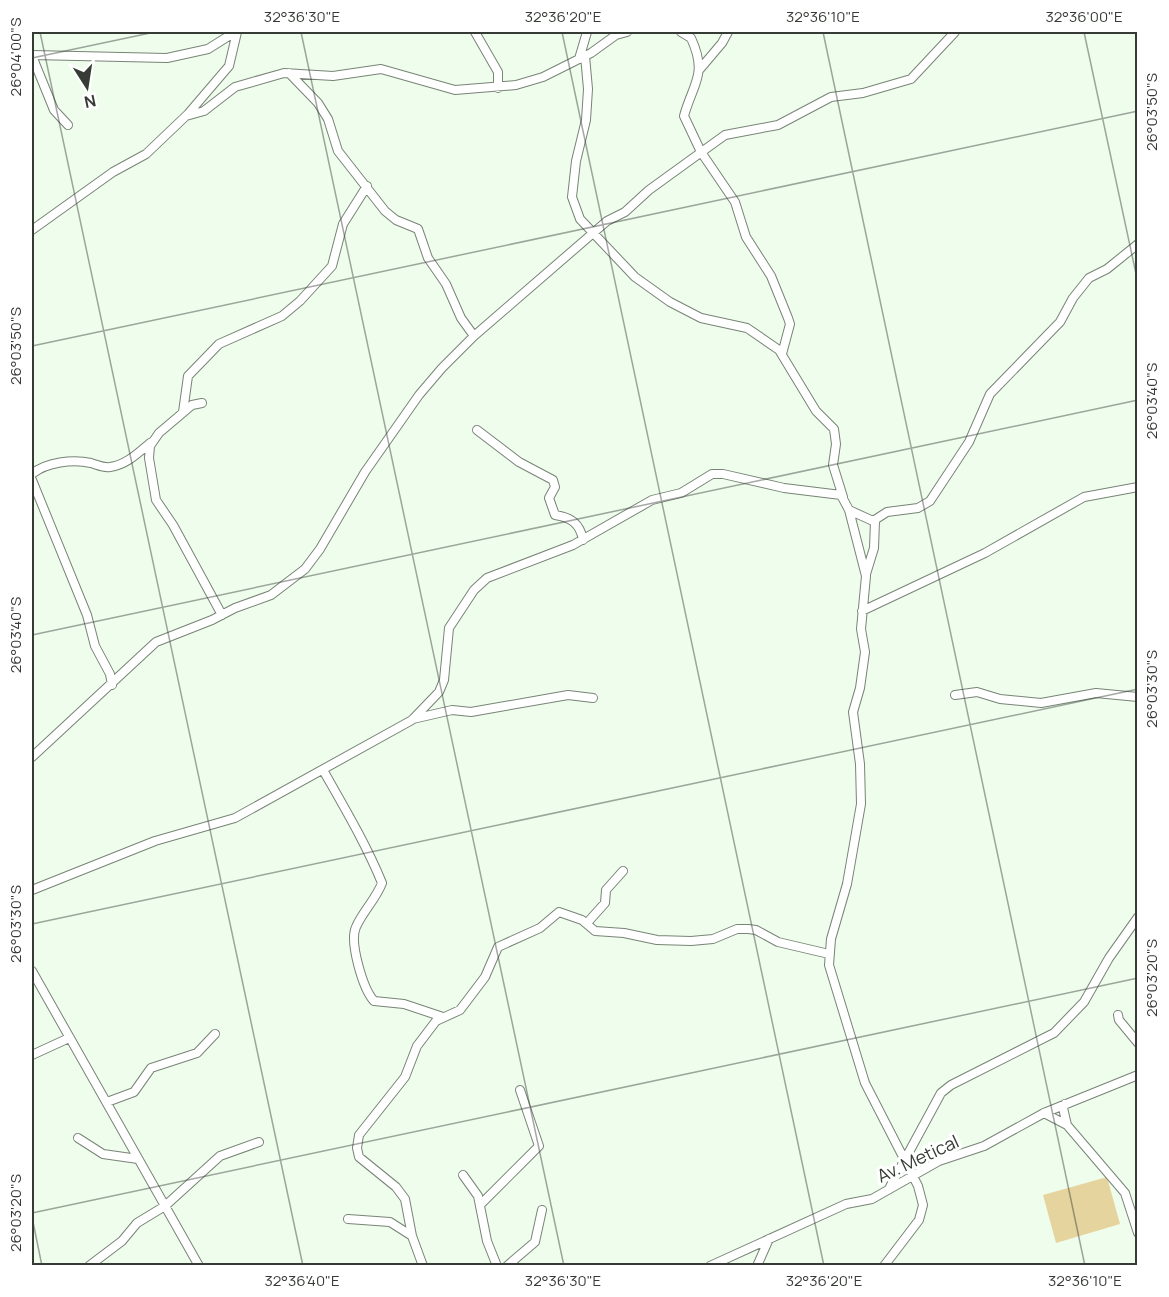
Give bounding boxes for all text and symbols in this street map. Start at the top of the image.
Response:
text: 32°36'30"E [264,6,340,27]
text: 32°36'20"E [525,6,601,27]
text: 32°36'10"E [786,6,860,27]
text: 32°36'00"E [1045,6,1123,27]
text: 26°04'00"S [5,18,26,96]
north arrow [57,57,117,117]
text: 26°03'50"S [1141,73,1162,151]
text: N [82,90,98,114]
text: 26°03'50"S [5,307,26,385]
text: 26°03'40"S [1141,363,1162,439]
text: 26°03'40"S [5,597,26,673]
text: 26°03'30"S [1141,650,1162,728]
text: 26°03'30"S [5,885,26,963]
text: 26°03'20"S [1141,939,1162,1017]
street label: Av. Metical [873,1129,962,1188]
text: 26°03'20"S [5,1174,26,1252]
text: 32°36'40"E [264,1270,340,1291]
text: 32°36'30"E [525,1270,601,1291]
text: 32°36'20"E [786,1270,862,1291]
text: 32°36'10"E [1048,1270,1122,1291]

